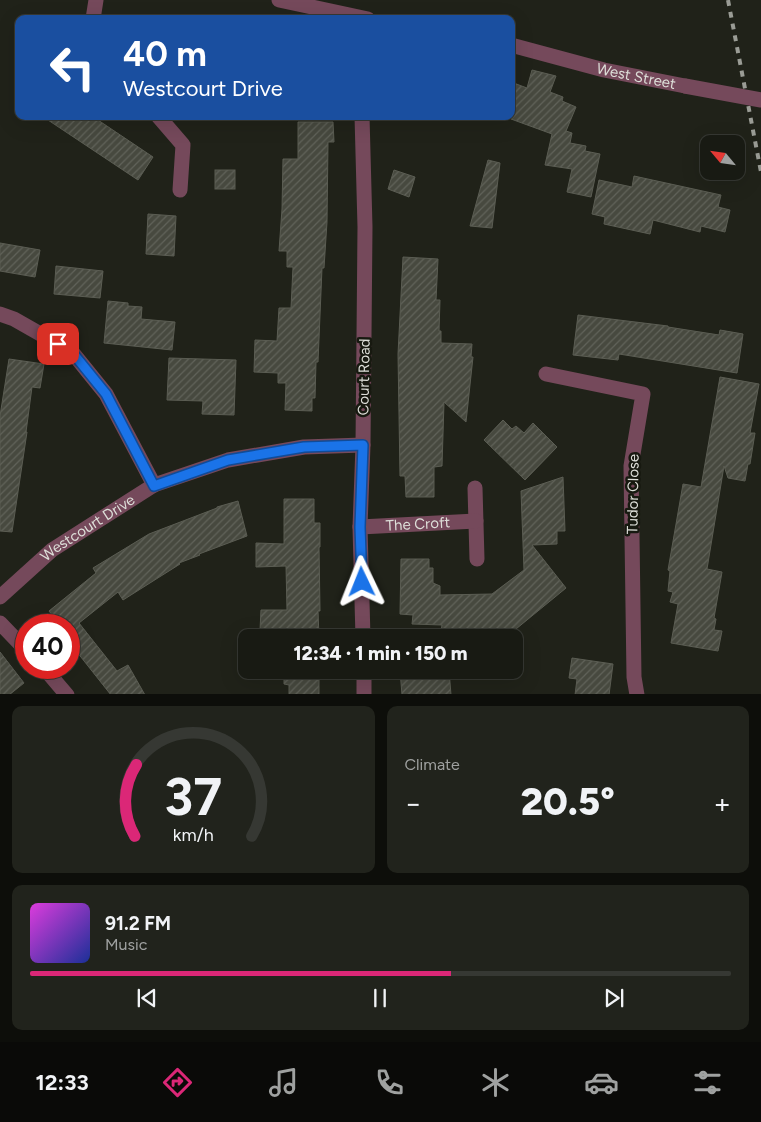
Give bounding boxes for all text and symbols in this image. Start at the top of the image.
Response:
text: 40 m [123,33,207,75]
icon: left [40,35,105,100]
street label: West Street [594,59,678,93]
text: Westcourt Drive [123,75,283,102]
north arrow [700,135,745,180]
map controls [700,135,745,180]
pin [37,323,79,365]
icon: arrive [44,330,72,358]
street label: Court Road [354,338,374,416]
street label: Tudor Close [623,454,643,534]
street label: Westcourt Drive [37,491,138,565]
street label: The Croft [385,513,451,535]
position arrow [335,555,387,607]
speed limit sign: 40 [15,614,80,679]
text: 12:34 · 1 min · 150 m [293,642,468,665]
text: Climate [405,755,460,774]
text: 37 [164,766,222,828]
text: 20.5° [521,779,615,825]
text: − [405,786,422,820]
text: + [714,786,731,820]
text: km/h [173,824,214,845]
text: 91.2 FM [105,912,171,935]
text: Music [105,935,147,954]
icon: previous [133,984,161,1012]
icon: pause [366,984,394,1012]
icon: next [600,984,628,1012]
icon: directions [160,1065,195,1100]
icon: music [266,1065,301,1100]
icon: phone [372,1065,407,1100]
icon: climate [478,1065,513,1100]
icon: car [584,1065,619,1100]
icon: filters [690,1065,725,1100]
text: 12:33 [36,1069,89,1096]

